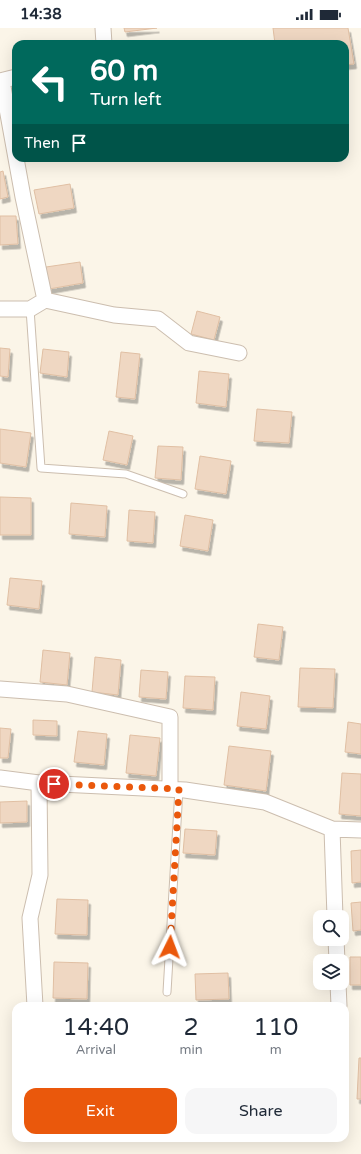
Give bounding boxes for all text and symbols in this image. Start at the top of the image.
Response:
text: 14:38 [20,5,62,23]
text: 60 m [90,54,158,88]
icon: left [24,56,76,108]
text: Turn left [90,88,162,110]
icon: arrive [68,132,90,154]
text: Then [24,134,60,152]
pin [37,767,71,801]
icon: arrive [43,773,65,795]
map controls [313,910,349,990]
button: search [313,910,349,946]
position arrow [149,926,191,968]
button: layers [313,954,349,990]
text: 14:40 [63,1013,129,1042]
text: 2 [184,1013,199,1042]
text: 110 [253,1013,298,1042]
text: Arrival [76,1042,116,1058]
text: min [180,1042,203,1058]
text: m [270,1042,282,1058]
button: Exit [24,1088,177,1134]
button: Share [185,1088,337,1134]

